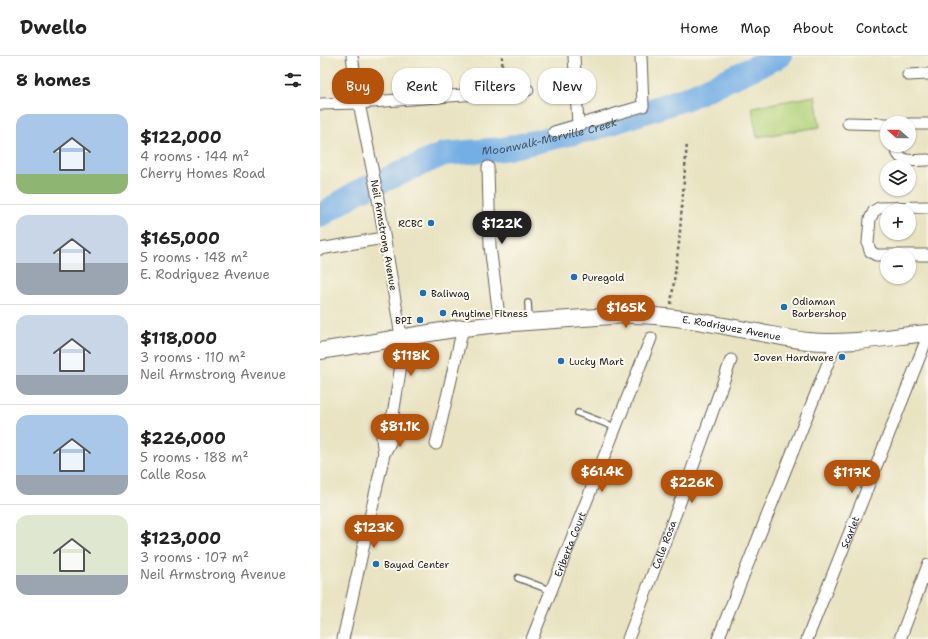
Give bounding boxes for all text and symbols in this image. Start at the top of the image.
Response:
text: Dwello [20,15,87,40]
text: Home [680,19,719,37]
text: Map [741,19,771,37]
text: About [793,19,834,37]
text: Contact [856,19,908,37]
chip: Buy [332,68,384,104]
chip: Rent [392,68,452,104]
chip: Filters [460,68,530,104]
chip: New [538,68,596,104]
text: 8 homes [16,69,91,91]
icon: filters [282,69,304,91]
water label: Moonwalk-Merville Creek [481,114,619,158]
north arrow [880,116,916,152]
map controls [880,116,916,284]
text: $122,000 [140,126,222,148]
icon: home [48,130,96,178]
text: 4 rooms · 144 m² [140,148,249,165]
button: layers [880,160,916,196]
text: Cherry Homes Road [140,165,265,182]
street label: Neil Armstrong Avenue [368,179,400,292]
button: + [880,204,916,240]
pin: $122K [474,211,530,245]
text: $122K [482,215,522,232]
place label: RCBC [398,217,423,230]
marker: RCBC [426,218,436,228]
text: $165,000 [140,227,220,249]
icon: home [48,231,96,279]
button: − [880,248,916,284]
text: 5 rooms · 148 m² [140,249,248,266]
text: E. Rodriguez Avenue [140,266,270,283]
place label: Puregold [582,271,625,284]
marker: Puregold [569,272,579,282]
place label: Baliwag [431,287,469,300]
marker: Baliwag [418,288,428,298]
pin: $165K [598,295,654,329]
place label: Odiaman Barbershop [792,295,847,320]
text: $165K [606,299,646,316]
marker: Odiaman Barbershop [779,302,789,312]
place label: Anytime Fitness [451,307,528,320]
marker: Anytime Fitness [438,308,448,318]
street label: E. Rodriguez Avenue [681,312,782,343]
place label: BPI [395,314,412,327]
marker: BPI [415,315,425,325]
text: $118,000 [140,327,217,349]
icon: home [48,331,96,379]
pin: $118K [383,343,439,377]
text: $118K [392,347,430,364]
text: 3 rooms · 110 m² [140,349,246,366]
place label: Joven Hardware [754,351,834,364]
marker: Joven Hardware [837,352,847,362]
place label: Lucky Mart [569,355,624,368]
marker: Lucky Mart [556,356,566,366]
text: Neil Armstrong Avenue [140,366,286,383]
pin: $81.1K [367,414,433,448]
text: $81.1K [380,418,420,435]
text: $226,000 [140,427,226,449]
icon: home [48,431,96,479]
text: 5 rooms · 188 m² [140,449,248,466]
pin: $61.4K [569,459,635,493]
pin: $117K [824,460,880,494]
text: $61.4K [580,463,624,480]
text: $117K [833,464,871,481]
text: Calle Rosa [140,466,206,483]
pin: $226K [664,470,720,504]
text: $226K [670,474,714,491]
street label: Eriberta Court [551,510,588,579]
street label: Scarlet [837,514,862,550]
pin: $123K [346,515,402,549]
street label: Calle Rosa [649,518,679,571]
text: $123K [354,519,394,536]
text: $123,000 [140,527,221,549]
icon: home [48,531,96,579]
text: 3 rooms · 107 m² [140,549,249,566]
place label: Bayad Center [384,558,449,571]
marker: Bayad Center [371,559,381,569]
text: Neil Armstrong Avenue [140,566,286,583]

